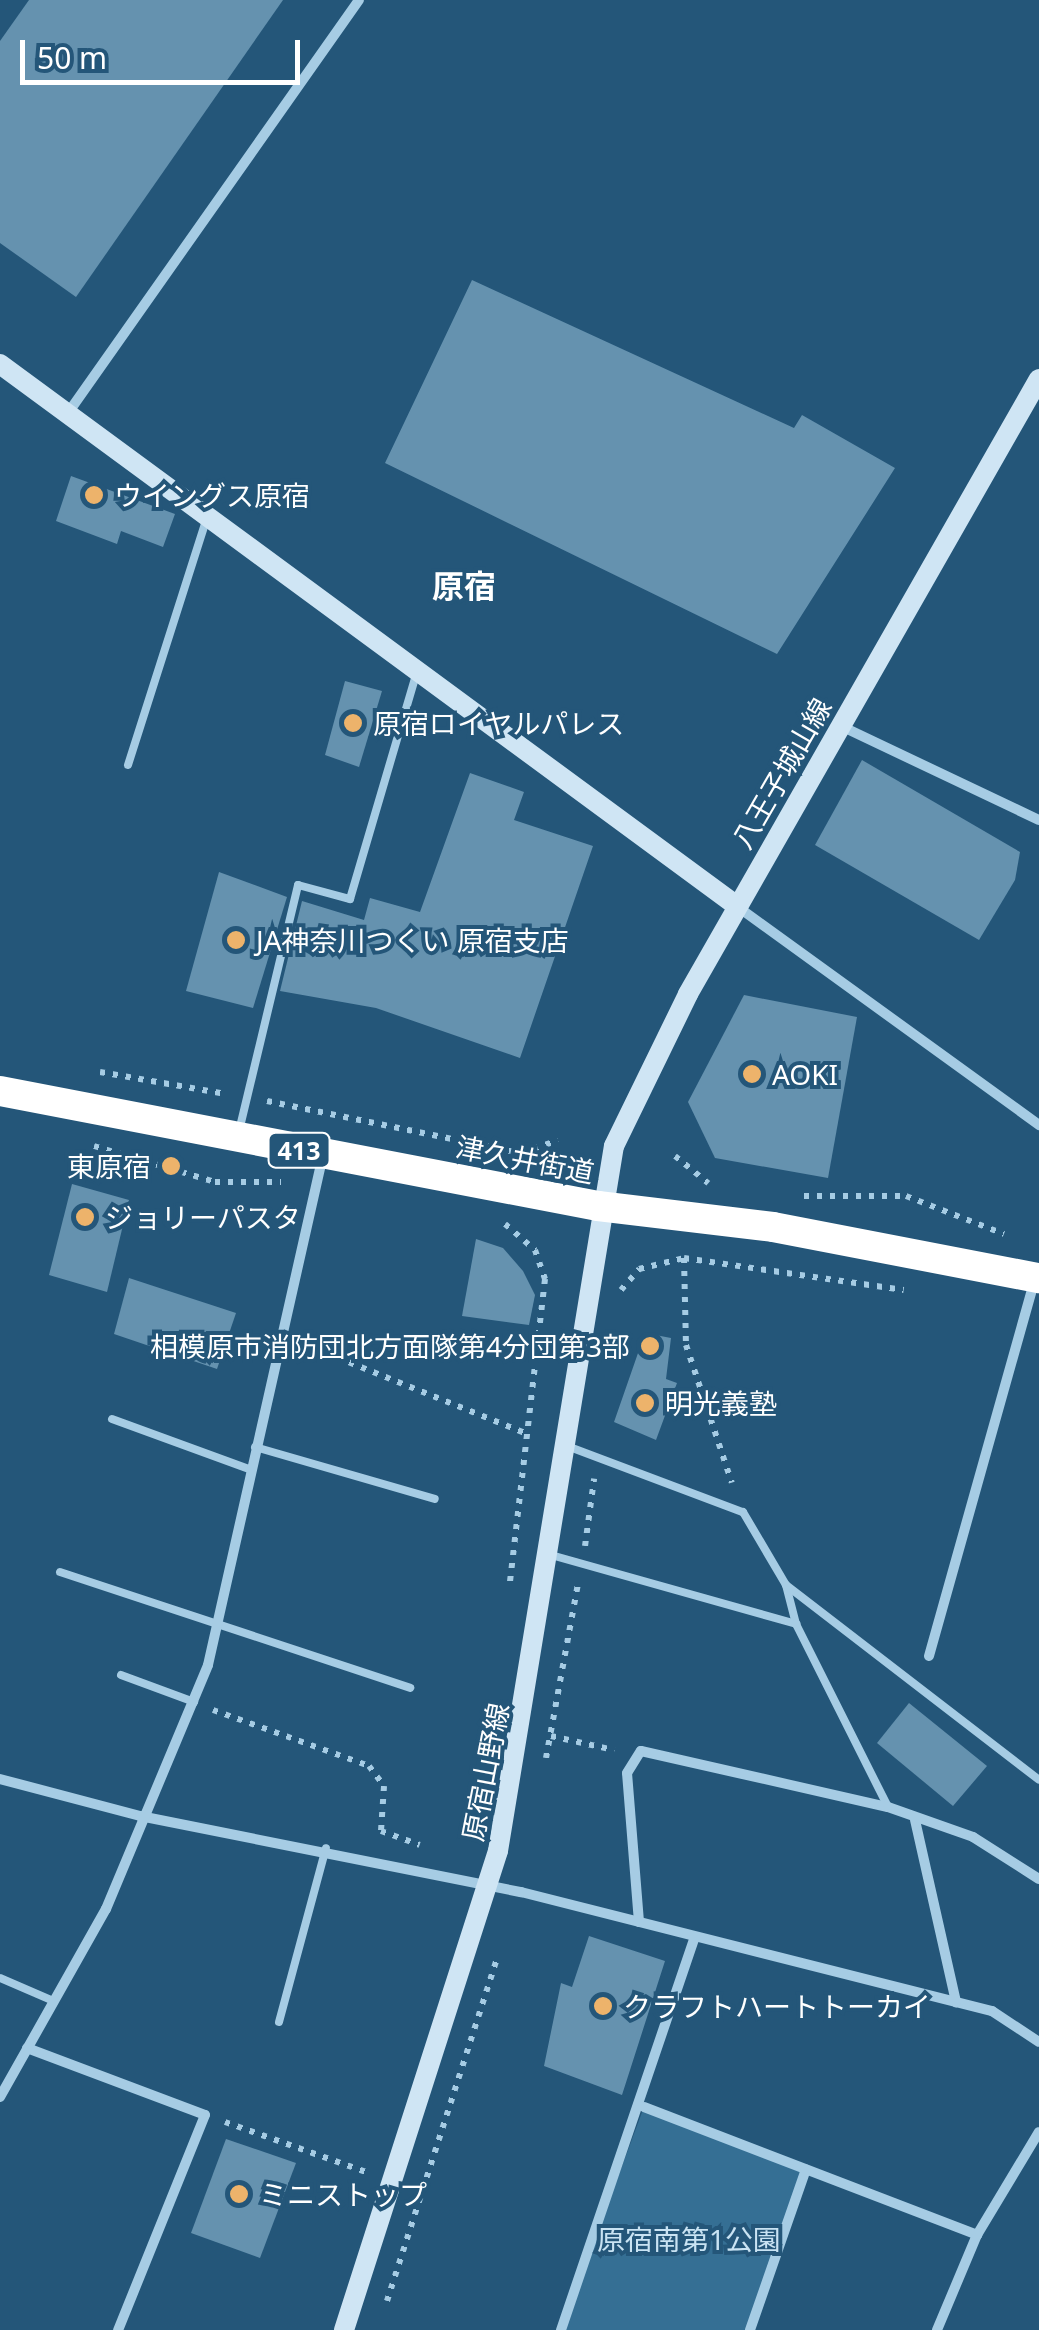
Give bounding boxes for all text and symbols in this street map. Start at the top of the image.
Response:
scale bar [25,20,305,82]
text: 50 m [37,37,107,78]
place label: ウイングス原宿 [114,478,310,512]
marker: ウイングス原宿 [83,484,105,506]
district label: 原宿 [432,567,496,605]
street label: 八王子城山線 [724,692,838,854]
place label: 原宿ロイヤルパレス [373,706,625,740]
marker: 原宿ロイヤルパレス [342,712,364,734]
place label: JA神奈川つくい 原宿支店 [256,923,569,957]
marker: JA神奈川つくい 原宿支店 [225,929,247,951]
place label: AOKI [772,1057,838,1091]
marker: AOKI [741,1063,763,1085]
street label: 津久井街道 [453,1129,597,1189]
road number: 413 [266,1130,332,1170]
place label: 東原宿 [67,1149,151,1183]
marker: 東原宿 [160,1155,182,1177]
place label: ジョリーパスタ [105,1200,301,1234]
marker: ジョリーパスタ [74,1206,96,1228]
place label: 相模原市消防団北方面隊第4分団第3部 [150,1329,630,1363]
marker: 相模原市消防団北方面隊第4分団第3部 [639,1335,661,1357]
place label: 明光義塾 [665,1386,777,1420]
marker: 明光義塾 [634,1392,656,1414]
street label: 原宿山野線 [455,1700,515,1844]
place label: クラフトハートトーカイ [623,1989,931,2023]
marker: クラフトハートトーカイ [592,1995,614,2017]
place label: ミニストップ [259,2177,427,2211]
marker: ミニストップ [228,2183,250,2205]
park label: 原宿南第1公園 [597,2222,781,2256]

